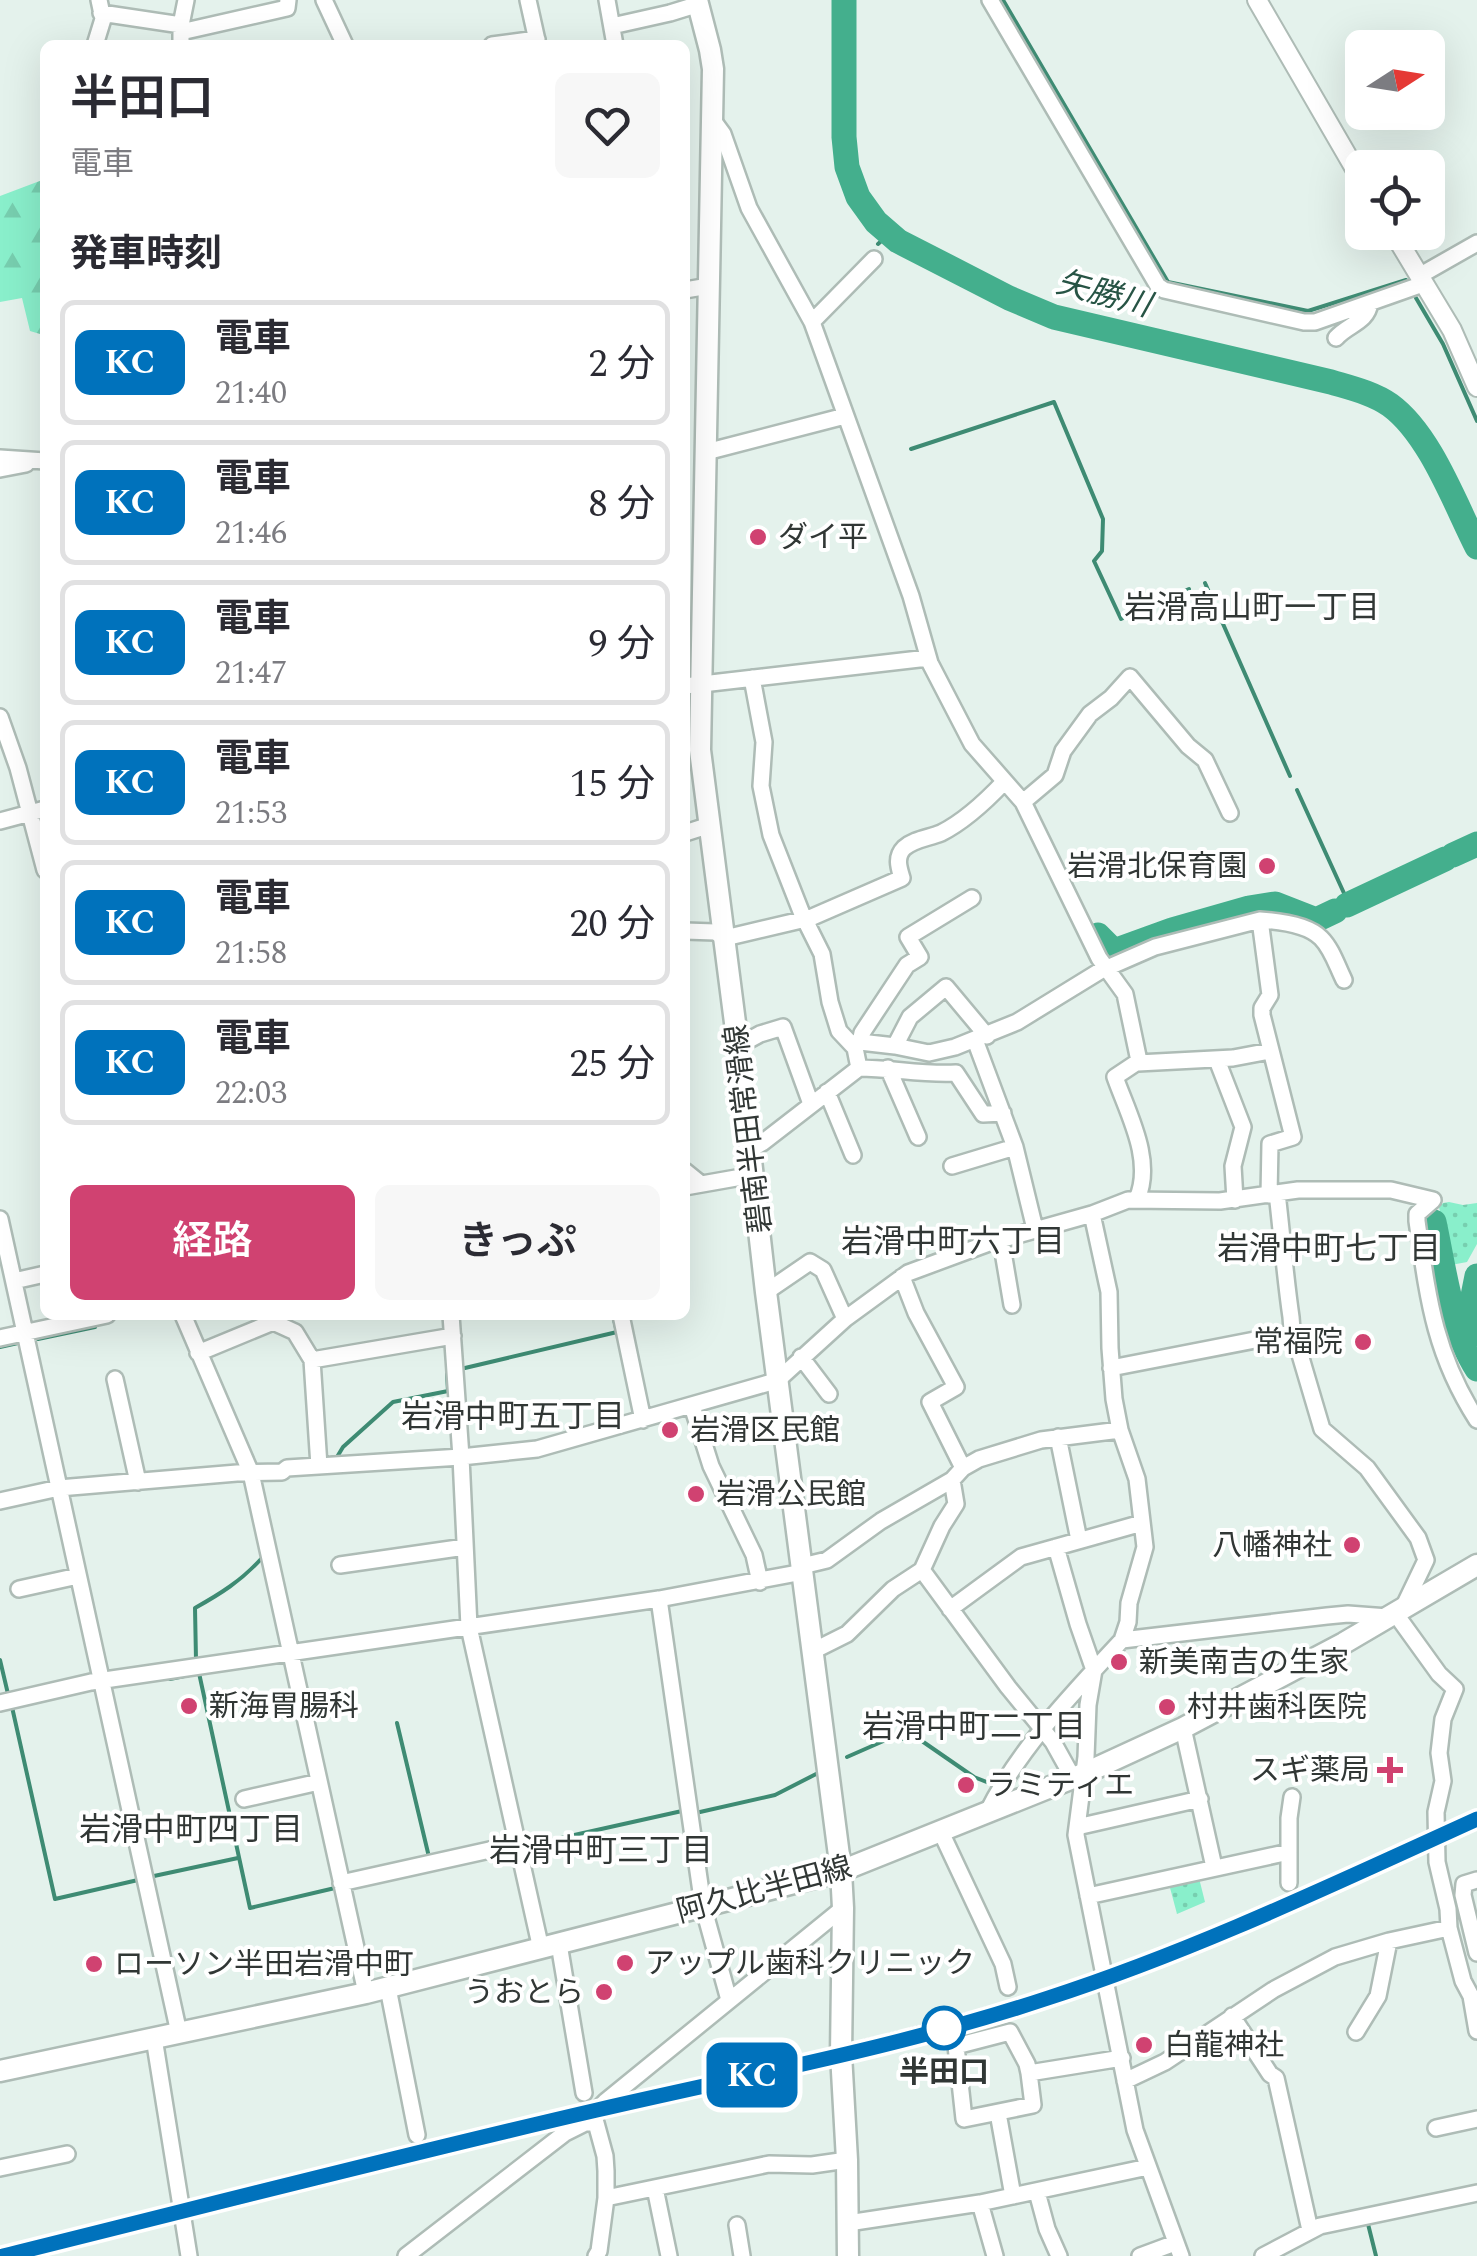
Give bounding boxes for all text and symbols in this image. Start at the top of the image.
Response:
north arrow [1345,30,1445,130]
map controls [1345,30,1445,250]
text: 半田口 [70,63,214,136]
button: heart [555,73,660,178]
text: 電車 [70,140,134,189]
button: locate [1345,150,1445,250]
text: 発車時刻 [70,226,222,284]
water label: 矢勝川 [1051,258,1159,331]
text: 電車 [215,311,291,369]
text: KC [105,336,156,389]
text: 2 分 [588,336,655,394]
text: 21:40 [215,369,287,418]
text: 電車 [215,451,291,509]
text: KC [105,476,156,529]
text: 8 分 [588,476,655,534]
text: 21:46 [215,509,287,558]
place label: ダイ平 [778,515,868,561]
marker: ダイ平 [747,526,769,548]
district label: 岩滑高山町一丁目 [1124,584,1380,633]
text: 電車 [215,591,291,649]
text: KC [105,616,156,669]
text: 9 分 [588,616,655,674]
text: 21:47 [215,649,287,698]
text: 電車 [215,731,291,789]
text: KC [105,756,156,809]
text: 15 分 [569,756,655,814]
text: 21:53 [215,789,287,838]
place label: 岩滑北保育園 [1067,844,1247,890]
marker: 岩滑北保育園 [1256,855,1278,877]
text: 電車 [215,871,291,929]
text: KC [105,896,156,949]
text: 20 分 [569,896,655,954]
text: 21:58 [215,929,287,978]
text: 電車 [215,1011,291,1069]
street label: 碧南半田常滑線 [713,1022,785,1236]
text: KC [105,1036,156,1089]
text: 25 分 [569,1036,655,1094]
text: 22:03 [215,1069,287,1118]
button: 経路 [70,1185,355,1300]
button: きっぷ [375,1185,660,1300]
district label: 岩滑中町六丁目 [841,1218,1065,1267]
district label: 岩滑中町七丁目 [1217,1225,1441,1274]
place label: 常福院 [1253,1320,1343,1366]
marker: 常福院 [1352,1331,1374,1353]
district label: 岩滑中町五丁目 [401,1393,625,1442]
place label: 岩滑区民館 [690,1408,840,1454]
marker: 岩滑区民館 [659,1419,681,1441]
place label: 岩滑公民館 [716,1472,866,1518]
marker: 岩滑公民館 [685,1483,707,1505]
place label: 八幡神社 [1212,1523,1332,1569]
marker: 八幡神社 [1341,1534,1363,1556]
place label: 新美南吉の生家 [1139,1640,1349,1686]
marker: 新美南吉の生家 [1108,1651,1130,1673]
place label: 新海胃腸科 [209,1684,359,1730]
place label: 村井歯科医院 [1187,1685,1367,1731]
marker: 新海胃腸科 [178,1695,200,1717]
marker: 村井歯科医院 [1156,1696,1178,1718]
district label: 岩滑中町二丁目 [862,1703,1086,1752]
place label: スギ薬局 [1250,1748,1370,1794]
marker: スギ薬局 [1379,1759,1401,1781]
place label: ラミティエ [986,1763,1134,1809]
marker: ラミティエ [955,1774,977,1796]
district label: 岩滑中町四丁目 [79,1806,303,1855]
district label: 岩滑中町三丁目 [489,1827,713,1876]
street label: 阿久比半田線 [671,1844,857,1935]
place label: アップル歯科クリニック [645,1941,975,1987]
place label: ローソン半田岩滑中町 [114,1942,414,1988]
marker: アップル歯科クリニック [614,1952,636,1974]
marker: ローソン半田岩滑中町 [83,1953,105,1975]
place label: うおとら [464,1970,584,2016]
marker: うおとら [593,1981,615,2003]
marker: 半田口 [923,2007,965,2049]
place label: 白龍神社 [1164,2023,1284,2069]
marker: 白龍神社 [1133,2034,1155,2056]
line badge: KC [707,2042,797,2108]
text: KC [727,2049,778,2102]
place label: 半田口 [899,2050,989,2096]

